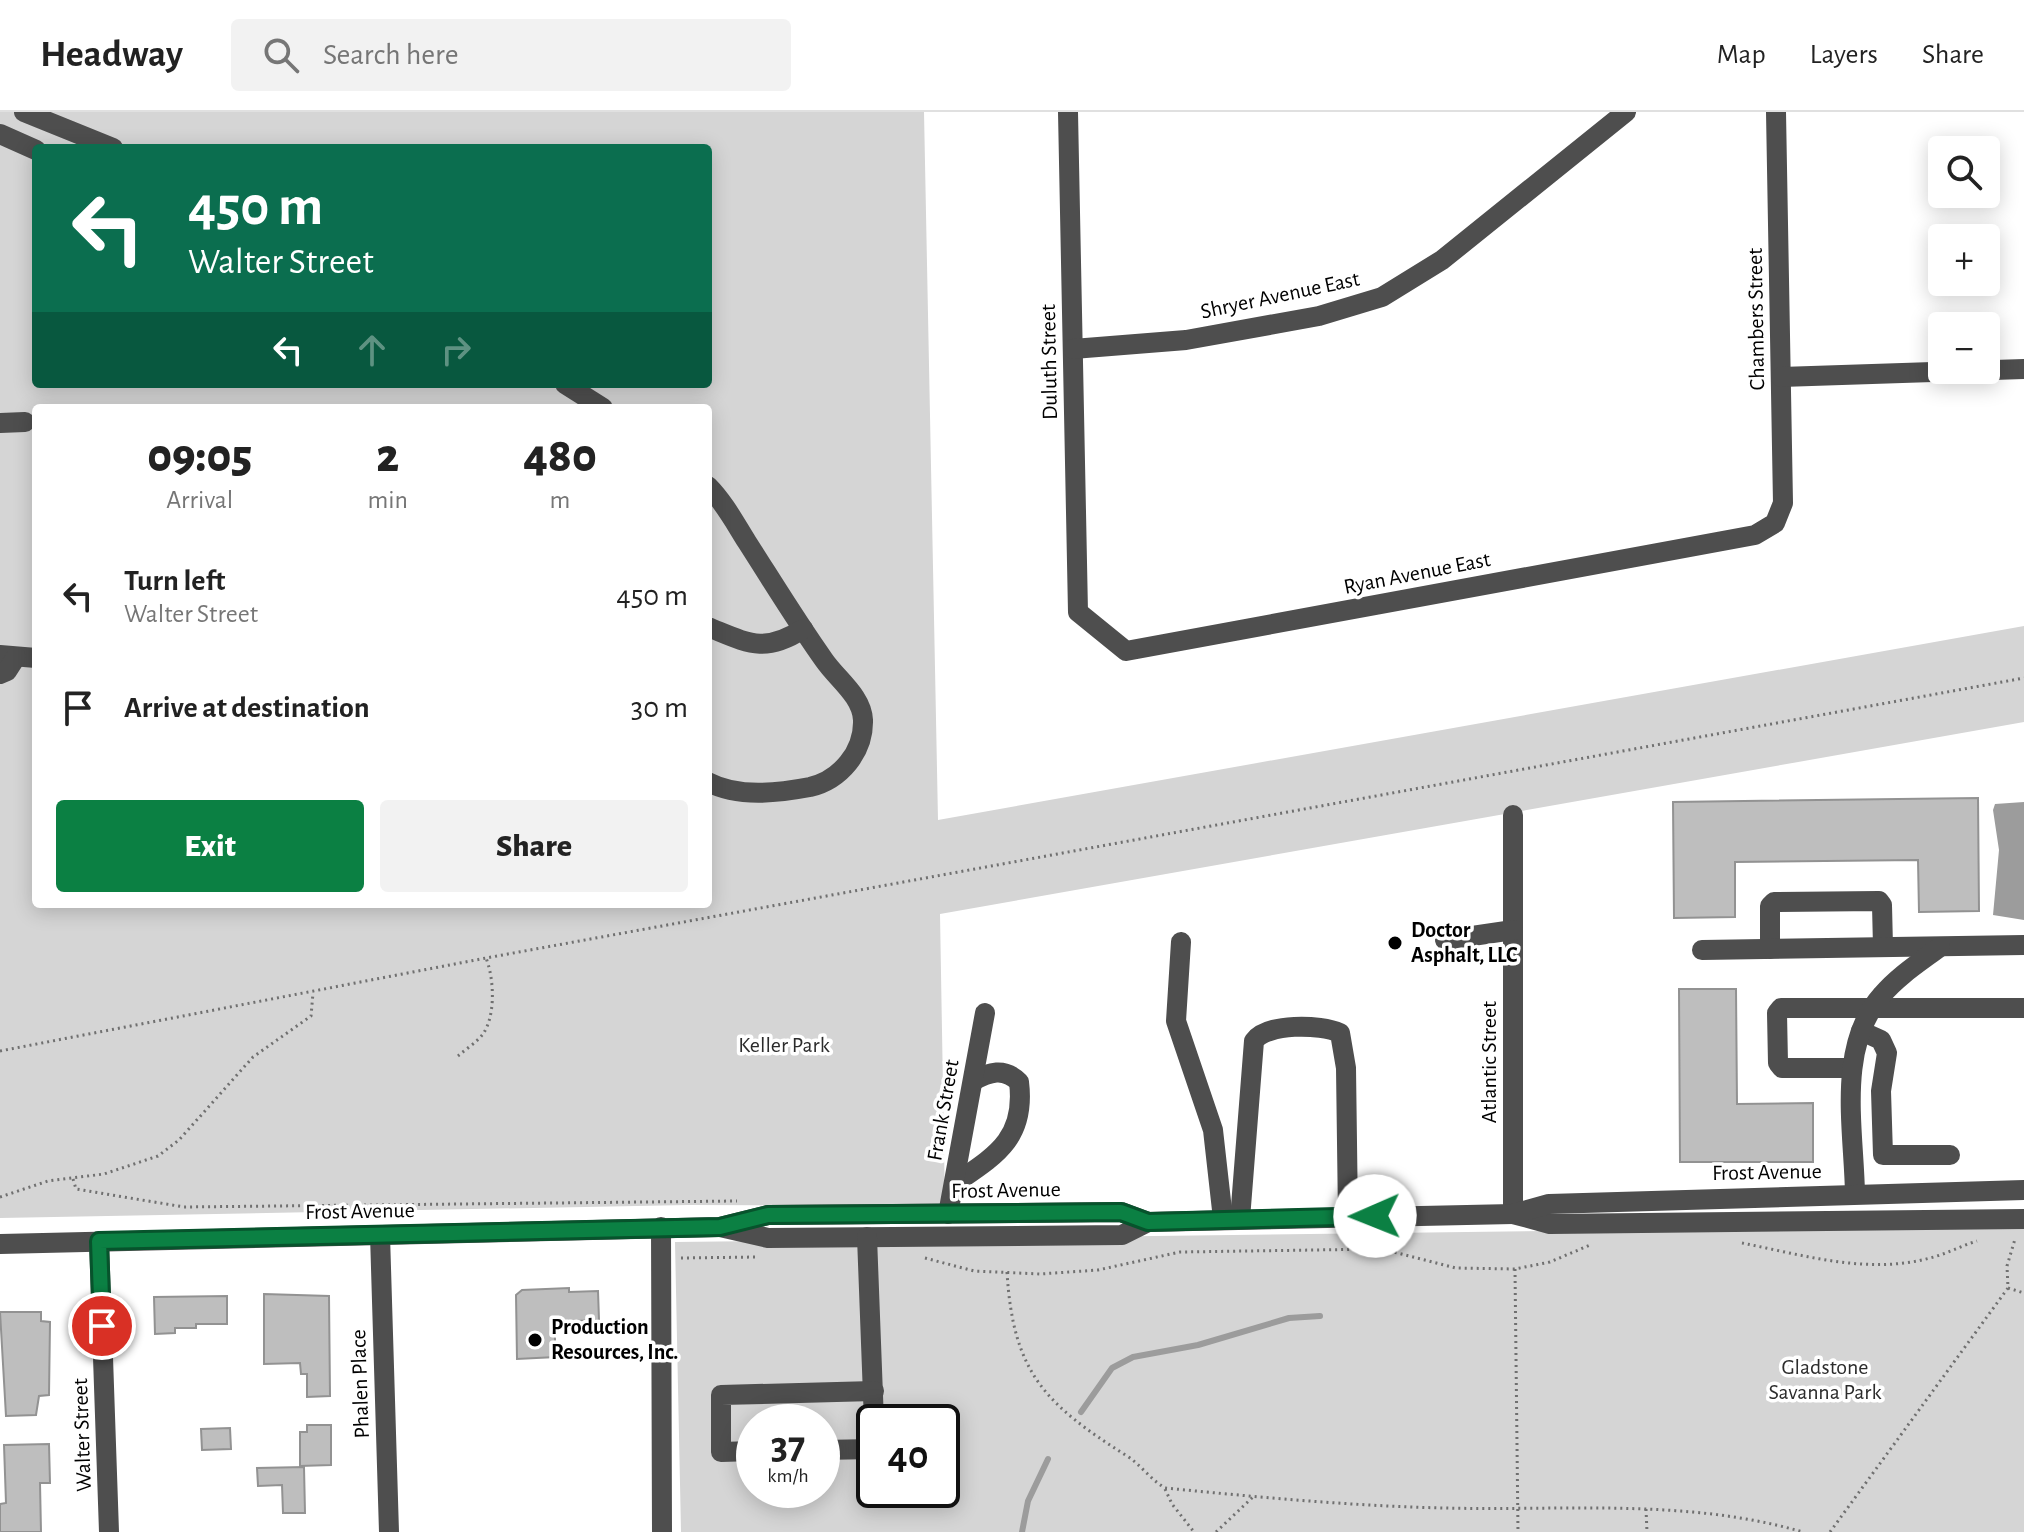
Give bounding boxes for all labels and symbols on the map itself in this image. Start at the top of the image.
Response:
street label: Chambers Street [1744,248,1768,390]
street label: Shryer Avenue East [1198,267,1362,323]
street label: Duluth Street [1037,304,1061,420]
street label: Ryan Avenue East [1342,548,1492,598]
place label: Doctor Asphalt, LLC [1411,919,1518,966]
marker: Doctor Asphalt, LLC [1386,934,1404,952]
street label: Atlantic Street [1478,1001,1500,1123]
park label: Keller Park [738,1034,830,1056]
street label: Frank Street [923,1058,963,1162]
street label: Frost Avenue [1712,1160,1822,1184]
position arrow [1333,1174,1417,1258]
street label: Frost Avenue [951,1178,1061,1202]
street label: Frost Avenue [305,1199,415,1223]
pin [68,1292,136,1360]
place label: Production Resources, Inc. [551,1316,678,1363]
street label: Phalen Place [347,1329,373,1439]
marker: Production Resources, Inc. [526,1331,544,1349]
park label: Gladstone Savanna Park [1769,1356,1881,1403]
street label: Walter Street [69,1378,95,1492]
speed limit sign: 40 [856,1404,960,1508]

